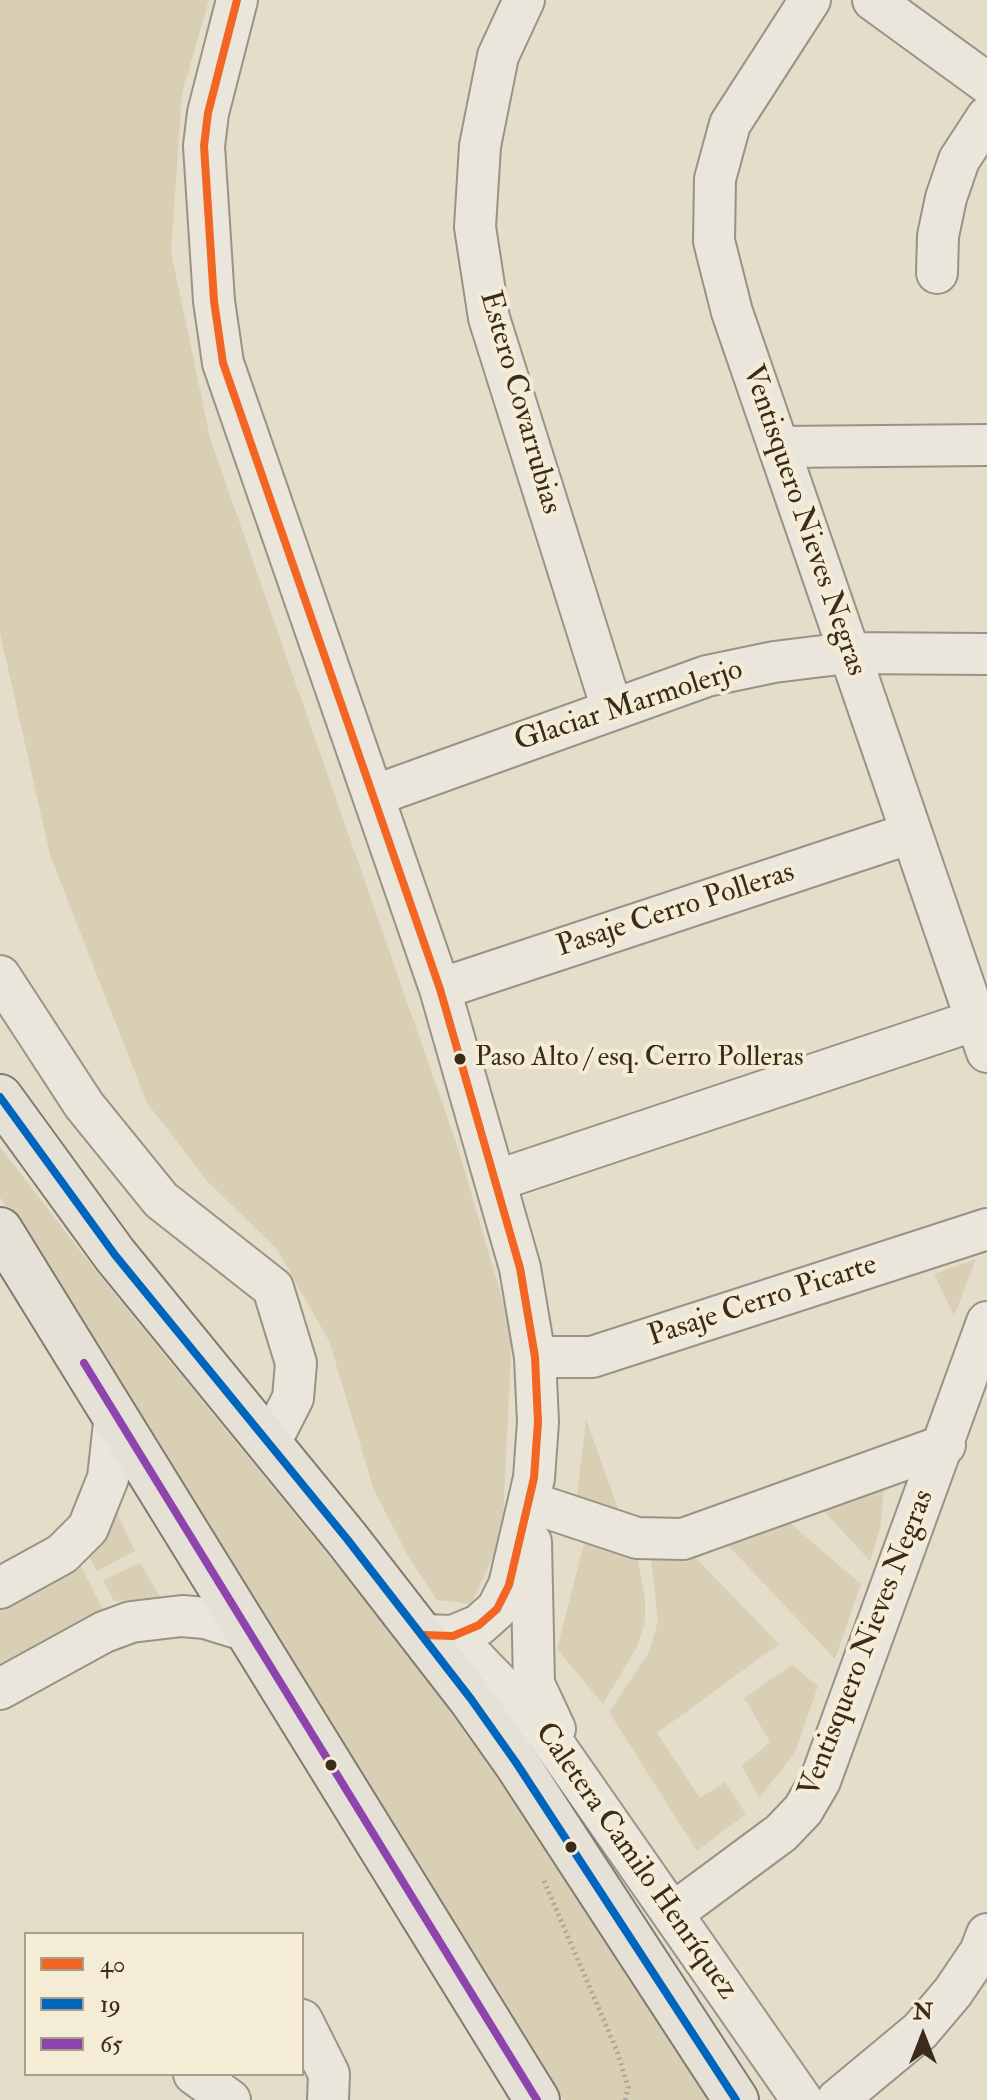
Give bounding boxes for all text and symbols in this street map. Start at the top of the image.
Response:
street label: Estero Covarrubias [470,287,568,519]
street label: Ventisquero Nieves Negras [733,361,873,681]
street label: Glaciar Marmolerjo [510,653,748,761]
street label: Pasaje Cerro Polleras [553,856,799,966]
place label: Paso Alto / esq. Cerro Polleras [475,1042,804,1076]
marker: Paso Alto / esq. Cerro Polleras [452,1051,468,1067]
street label: Pasaje Cerro Picarte [644,1248,882,1356]
street label: Ventisquero Nieves Negras [793,1485,943,1803]
street label: Caletera Camilo Henríquez [526,1717,744,2007]
unlabelled marker [323,1757,339,1773]
unlabelled marker [563,1839,579,1855]
legend [24,1932,304,2076]
text: 40 [100,1949,125,1980]
text: 19 [100,1989,121,2020]
north arrow [883,1996,963,2076]
text: N [913,1998,933,2026]
text: 65 [100,2029,123,2060]

